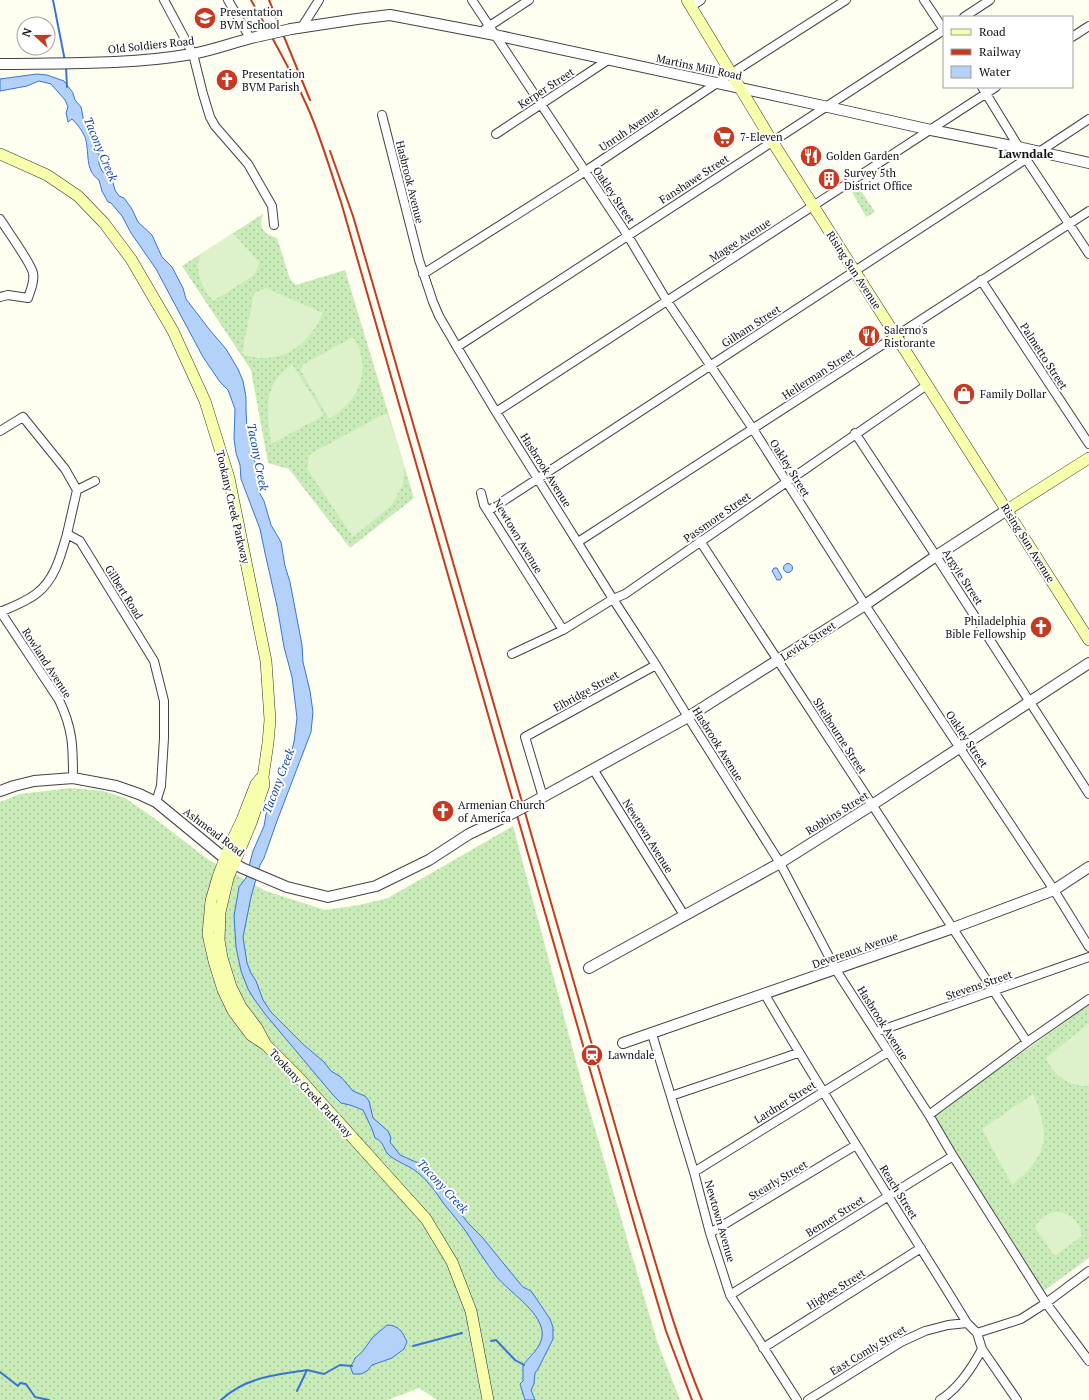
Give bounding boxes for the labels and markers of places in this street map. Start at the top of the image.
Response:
school or university icon: Presentation BVM School [192,5,218,31]
place label: Presentation BVM School [220,5,283,32]
church icon: Presentation BVM Parish [214,67,240,93]
place label: Presentation BVM Parish [242,67,305,94]
supermarket icon: 7-Eleven [711,124,737,150]
place label: 7-Eleven [740,130,783,144]
restaurant icon: Golden Garden [798,143,824,169]
place label: Golden Garden [826,149,900,163]
building icon: Survey 5th District Office [816,166,842,192]
place label: Survey 5th District Office [844,166,913,193]
restaurant icon: Salerno's Ristorante [856,323,882,349]
place label: Salerno's Ristorante [884,323,936,350]
shop icon: Family Dollar [951,381,977,407]
place label: Family Dollar [980,387,1047,401]
place label: Philadelphia Bible Fellowship [946,614,1026,641]
church icon: Philadelphia Bible Fellowship [1028,614,1054,640]
church icon: Armenian Church of America [430,798,456,824]
place label: Armenian Church of America [458,798,546,825]
station icon: Lawndale [579,1042,605,1068]
place label: Lawndale [608,1048,655,1062]

